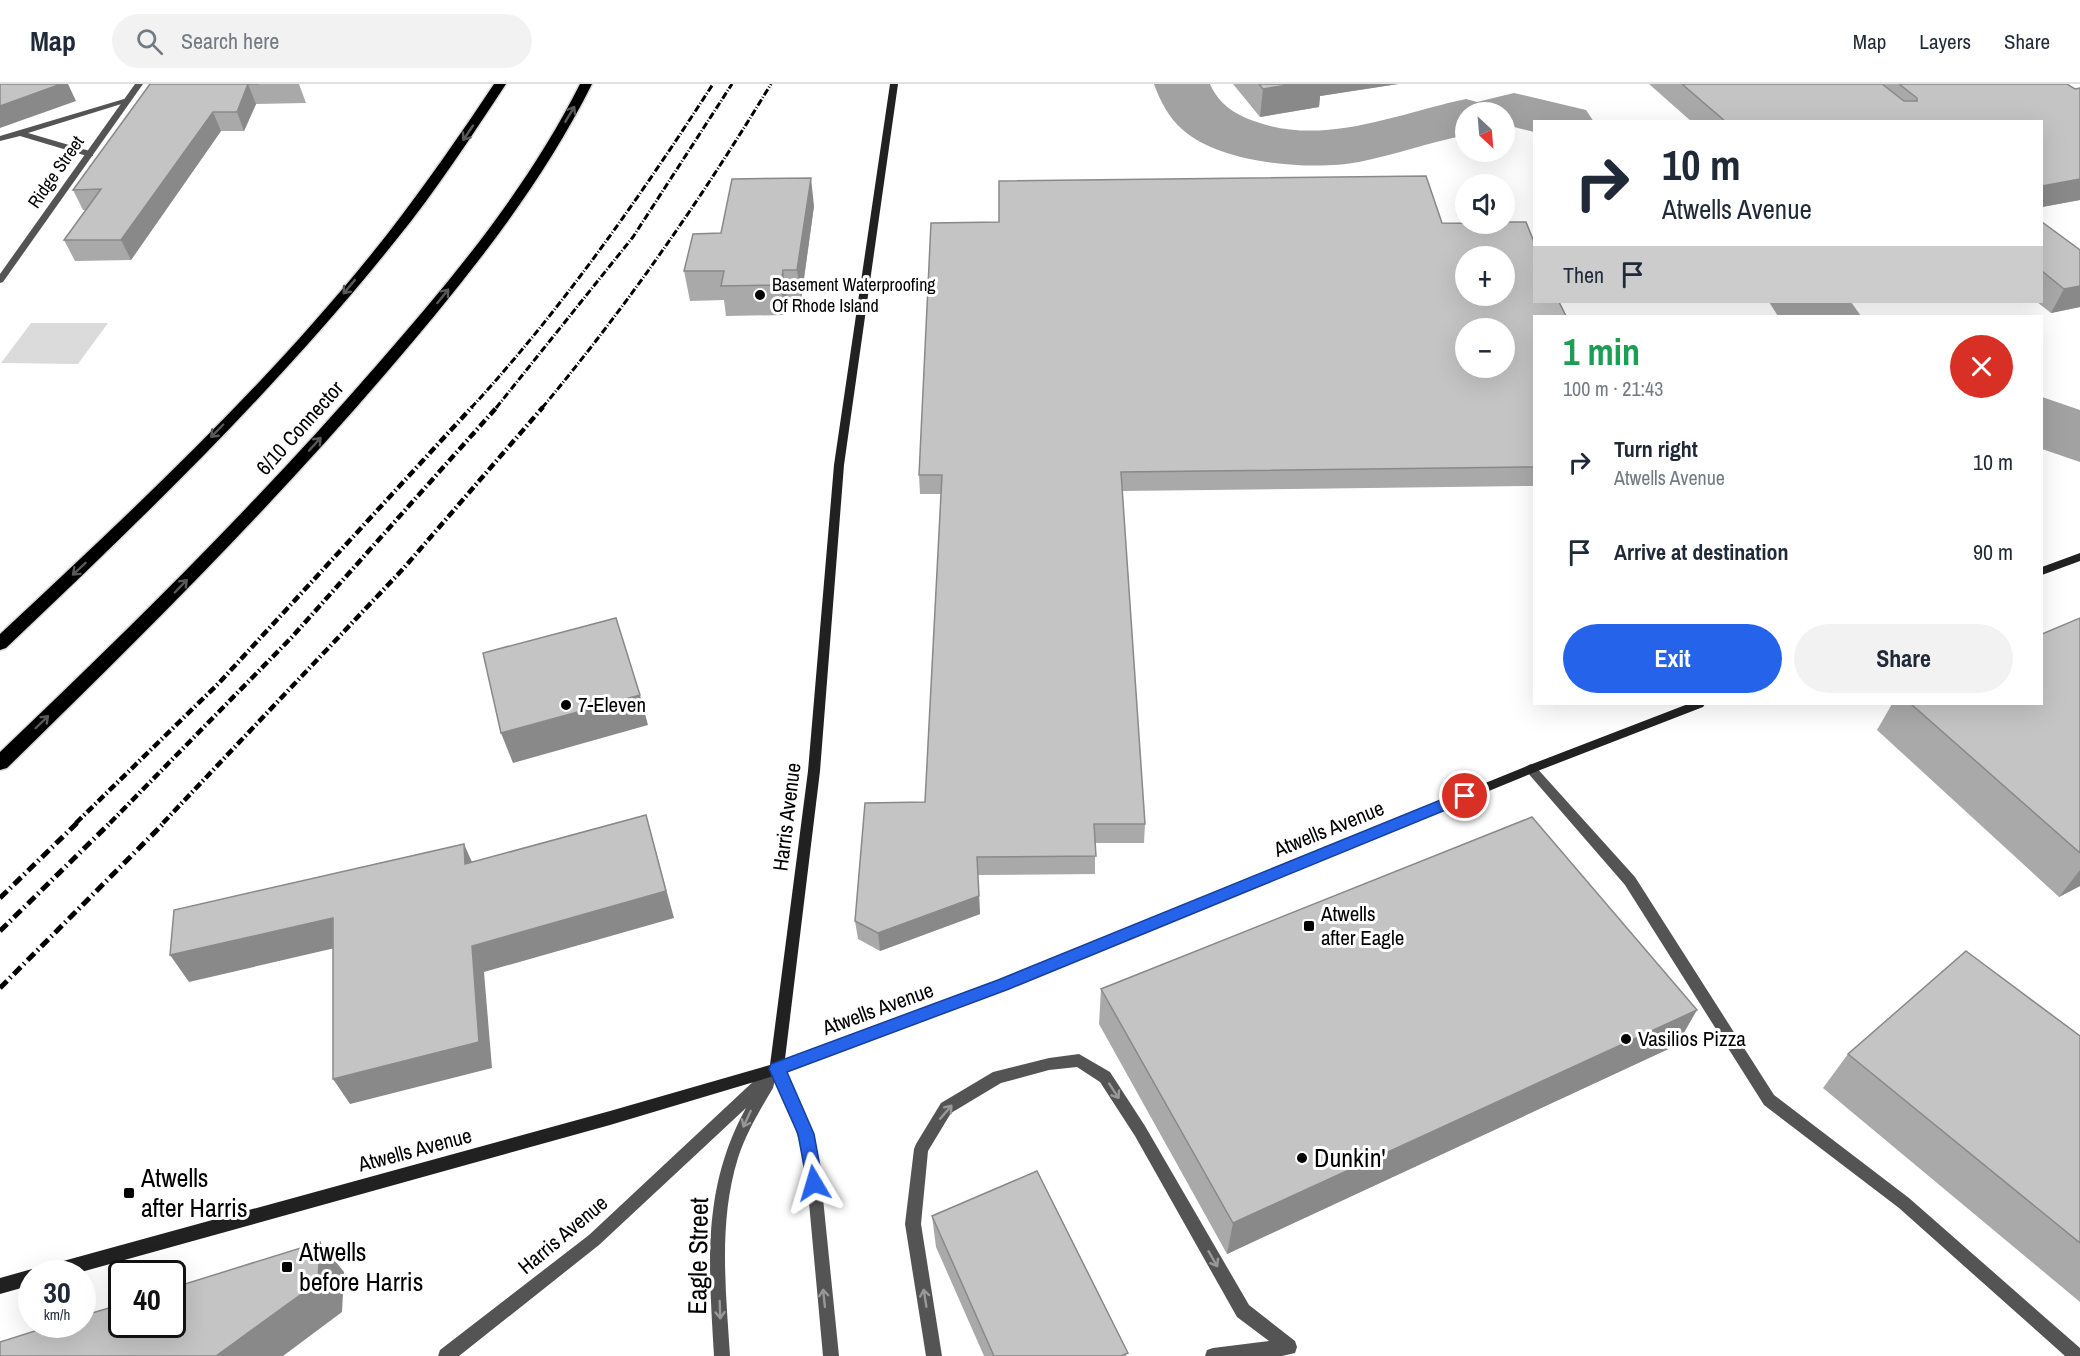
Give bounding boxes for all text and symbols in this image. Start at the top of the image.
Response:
search box [112,14,532,68]
text: Map [30,22,76,60]
icon: search [133,25,166,58]
text: Search here [181,26,279,56]
text: Map [1853,27,1886,56]
text: Layers [1919,27,1971,56]
text: Share [2004,27,2050,56]
north arrow [1455,102,1515,162]
map controls [1455,102,1515,378]
one-way arrow [564,106,576,123]
one-way arrow [462,124,474,141]
street label: Ridge Street [22,131,90,213]
text: 10 m [1662,137,1741,193]
icon: right [1563,144,1641,222]
button: sound [1455,174,1515,234]
text: Atwells Avenue [1662,191,1812,227]
button: + [1455,246,1515,306]
icon: arrive [1616,258,1649,291]
text: Then [1563,260,1604,290]
place label: Basement Waterproofing Of Rhode Island [772,272,936,318]
one-way arrow [342,279,355,295]
marker: Basement Waterproofing Of Rhode Island [753,288,767,302]
one-way arrow [436,289,449,305]
button: − [1455,318,1515,378]
text: 1 min [1563,328,1640,376]
button: close [1950,335,2013,398]
street label: 6/10 Connector [249,374,350,481]
text: 100 m · 21:43 [1563,375,1663,402]
one-way arrow [210,424,225,439]
text: Turn right [1614,434,1698,464]
one-way arrow [308,436,322,451]
icon: right [1563,446,1596,479]
text: 10 m [1973,447,2013,477]
text: Atwells Avenue [1614,464,1725,491]
icon: arrive [1563,536,1596,569]
text: Arrive at destination [1614,537,1788,567]
text: 90 m [1973,537,2013,567]
one-way arrow [72,562,87,576]
one-way arrow [174,578,189,593]
button: Exit [1563,624,1782,693]
button: Share [1794,624,2013,693]
place label: 7-Eleven [578,690,646,719]
marker: 7-Eleven [559,698,573,712]
one-way arrow [35,715,50,730]
street label: Harris Avenue [765,761,808,873]
pin [1439,770,1490,821]
icon: arrive [1448,779,1481,812]
street label: Atwells Avenue [1268,793,1388,864]
place label: Atwells after Eagle [1320,899,1404,952]
marker: Atwells after Eagle [1302,919,1316,933]
street label: Atwells Avenue [817,975,938,1042]
place label: Vasilios Pizza [1638,1024,1746,1053]
marker: Vasilios Pizza [1619,1032,1633,1046]
one-way arrow [1109,1082,1121,1099]
one-way arrow [938,1105,952,1121]
one-way arrow [741,1110,752,1128]
street label: Atwells Avenue [354,1120,475,1179]
place label: Dunkin' [1314,1140,1386,1175]
position arrow [782,1151,846,1215]
marker: Dunkin' [1295,1151,1309,1165]
place label: Atwells after Harris [140,1160,248,1225]
marker: Atwells after Harris [122,1186,136,1200]
street label: Harris Avenue [512,1189,614,1281]
street label: Eagle Street [679,1197,716,1315]
place label: Atwells before Harris [298,1234,423,1299]
one-way arrow [1207,1250,1219,1267]
speed limit sign: 40 [108,1260,186,1338]
marker: Atwells before Harris [280,1260,294,1274]
text: 30 [43,1272,71,1312]
one-way arrow [818,1288,829,1308]
one-way arrow [919,1289,930,1309]
one-way arrow [714,1299,725,1319]
text: km/h [44,1304,70,1325]

